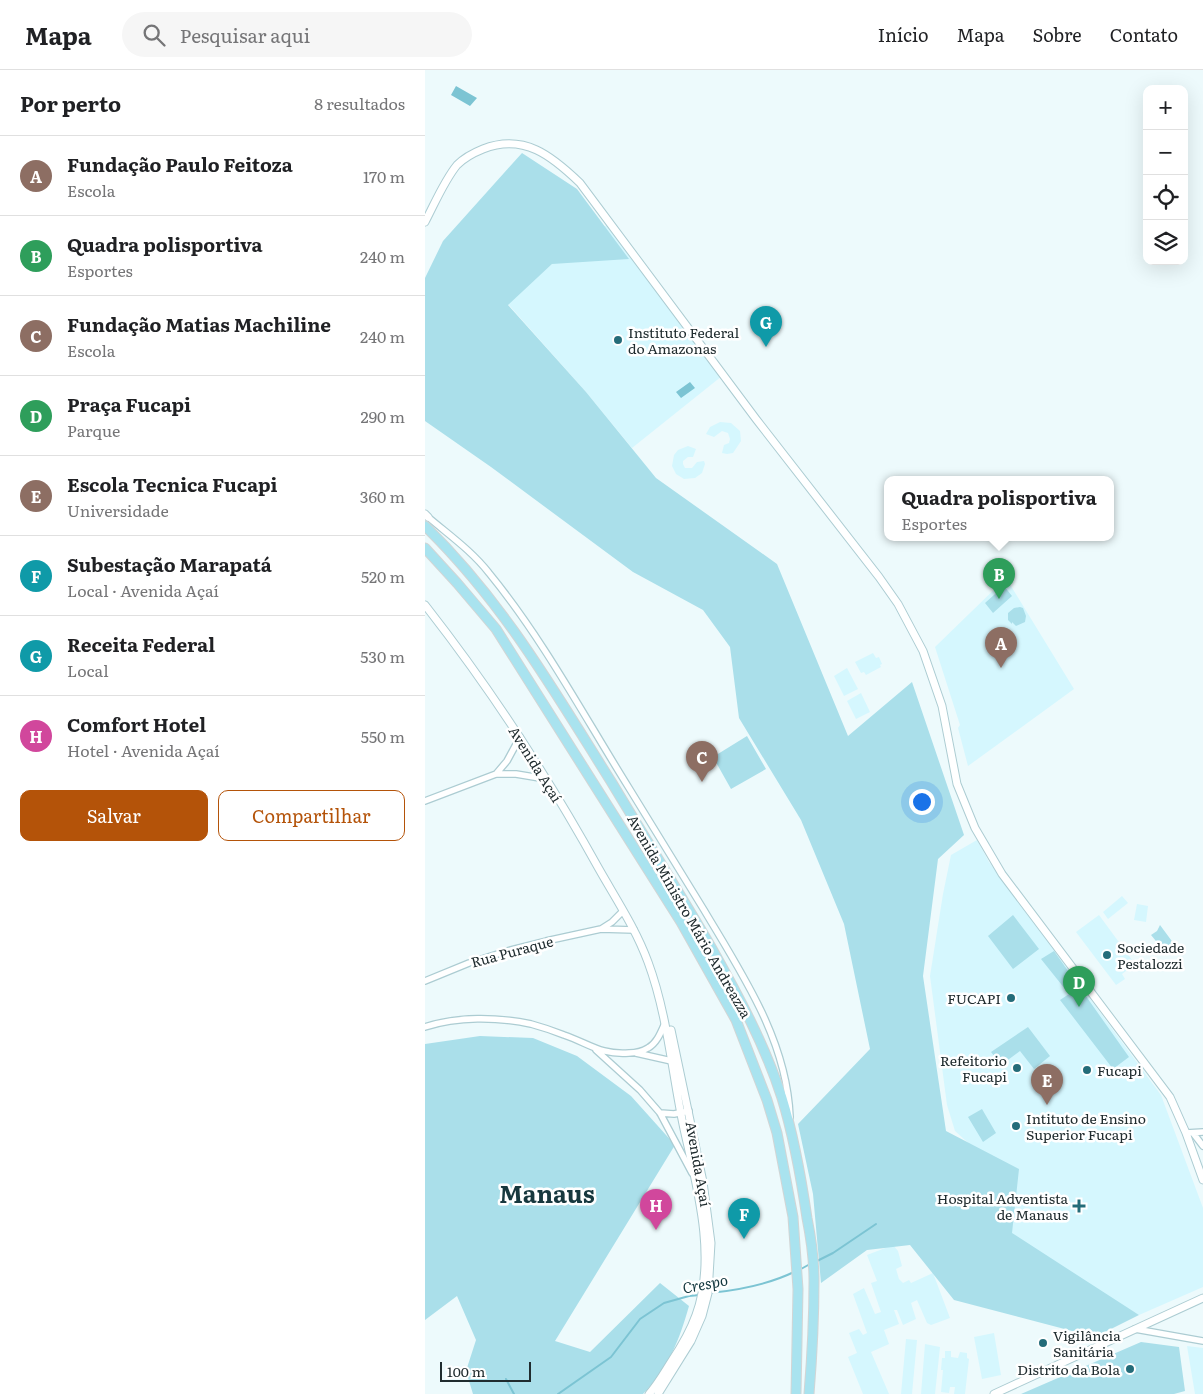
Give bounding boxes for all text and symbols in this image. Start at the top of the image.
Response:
search box [122,12,472,57]
text: Mapa [25,17,92,52]
icon: search [140,21,168,49]
text: Pesquisar aqui [180,21,310,49]
text: Início [878,21,928,48]
text: Mapa [956,21,1004,48]
text: Sobre [1032,21,1082,48]
text: Contato [1110,21,1178,48]
map controls [1143,85,1188,265]
button: + [1143,85,1188,130]
text: Por perto [20,87,121,118]
text: 8 resultados [314,91,405,115]
button: − [1143,130,1188,175]
text: Fundação Paulo Feitoza [67,150,293,178]
text: A [30,164,42,188]
text: 170 m [363,164,405,188]
button: locate [1143,175,1188,220]
text: Escola [67,178,115,202]
button: layers [1143,220,1188,265]
text: Quadra polisportiva [67,230,262,258]
text: B [30,244,42,268]
text: 240 m [360,244,405,268]
text: Esportes [67,258,133,282]
pin: G [750,306,782,347]
text: Fundação Matias Machiline [67,310,331,338]
place label: Instituto Federal do Amazonas [628,322,740,358]
text: C [30,324,42,348]
text: 240 m [360,324,405,348]
marker: Instituto Federal do Amazonas [612,334,624,346]
text: Escola [67,338,115,362]
text: Praça Fucapi [67,390,191,418]
text: D [30,404,42,428]
text: 290 m [361,404,405,428]
text: Parque [67,418,120,442]
text: Escola Tecnica Fucapi [67,470,277,498]
popup [884,476,1114,541]
text: Quadra polisportiva [901,483,1097,511]
text: E [31,484,41,508]
text: 360 m [360,484,405,508]
text: Universidade [67,498,169,522]
text: Esportes [901,511,967,535]
text: Subestação Marapatá [67,550,272,578]
pin: B [983,558,1015,599]
text: F [31,564,41,588]
text: 520 m [361,564,405,588]
text: Local · Avenida Açaí [67,578,219,602]
pin: A [985,627,1017,668]
text: Receita Federal [67,630,215,658]
text: G [30,644,42,668]
text: 530 m [360,644,405,668]
text: Local [67,658,109,682]
text: Comfort Hotel [67,710,206,738]
street label: Avenida Açaí [505,722,568,806]
text: H [29,724,43,748]
text: 550 m [361,724,405,748]
text: Hotel · Avenida Açaí [67,738,220,762]
pin: C [686,741,718,782]
your location [909,789,935,815]
button: Salvar [20,790,208,841]
button: Compartilhar [218,790,405,841]
street label: Avenida Ministro Mário Andreazza [623,811,757,1022]
street label: Rua Puraque [469,930,555,972]
place label: Sociedade Pestalozzi [1117,937,1184,973]
marker: Sociedade Pestalozzi [1101,949,1113,961]
pin: D [1063,966,1095,1007]
place label: FUCAPI [947,988,1001,1008]
marker: FUCAPI [1005,992,1017,1004]
place label: Refeitorio Fucapi [940,1050,1007,1086]
place label: Fucapi [1097,1060,1142,1080]
marker: Refeitorio Fucapi [1011,1062,1023,1074]
pin: E [1031,1064,1063,1105]
marker: Fucapi [1081,1064,1093,1076]
place label: Intituto de Ensino Superior Fucapi [1026,1108,1146,1144]
street label: Avenida Açaí [682,1120,716,1209]
marker: Intituto de Ensino Superior Fucapi [1010,1120,1022,1132]
district label: Manaus [499,1175,595,1210]
place label: Hospital Adventista de Manaus [937,1188,1068,1224]
pin: H [640,1189,672,1230]
pin: F [728,1198,760,1239]
marker: Hospital Adventista de Manaus [1072,1199,1086,1213]
water label: Crespo [680,1267,730,1299]
place label: Vigilância Sanitária [1053,1325,1121,1361]
marker: Vigilância Sanitária [1037,1337,1049,1349]
scale bar [440,1359,531,1382]
place label: Distrito da Bola [1017,1359,1120,1379]
text: 100 m [447,1361,485,1381]
marker: Distrito da Bola [1124,1363,1136,1375]

